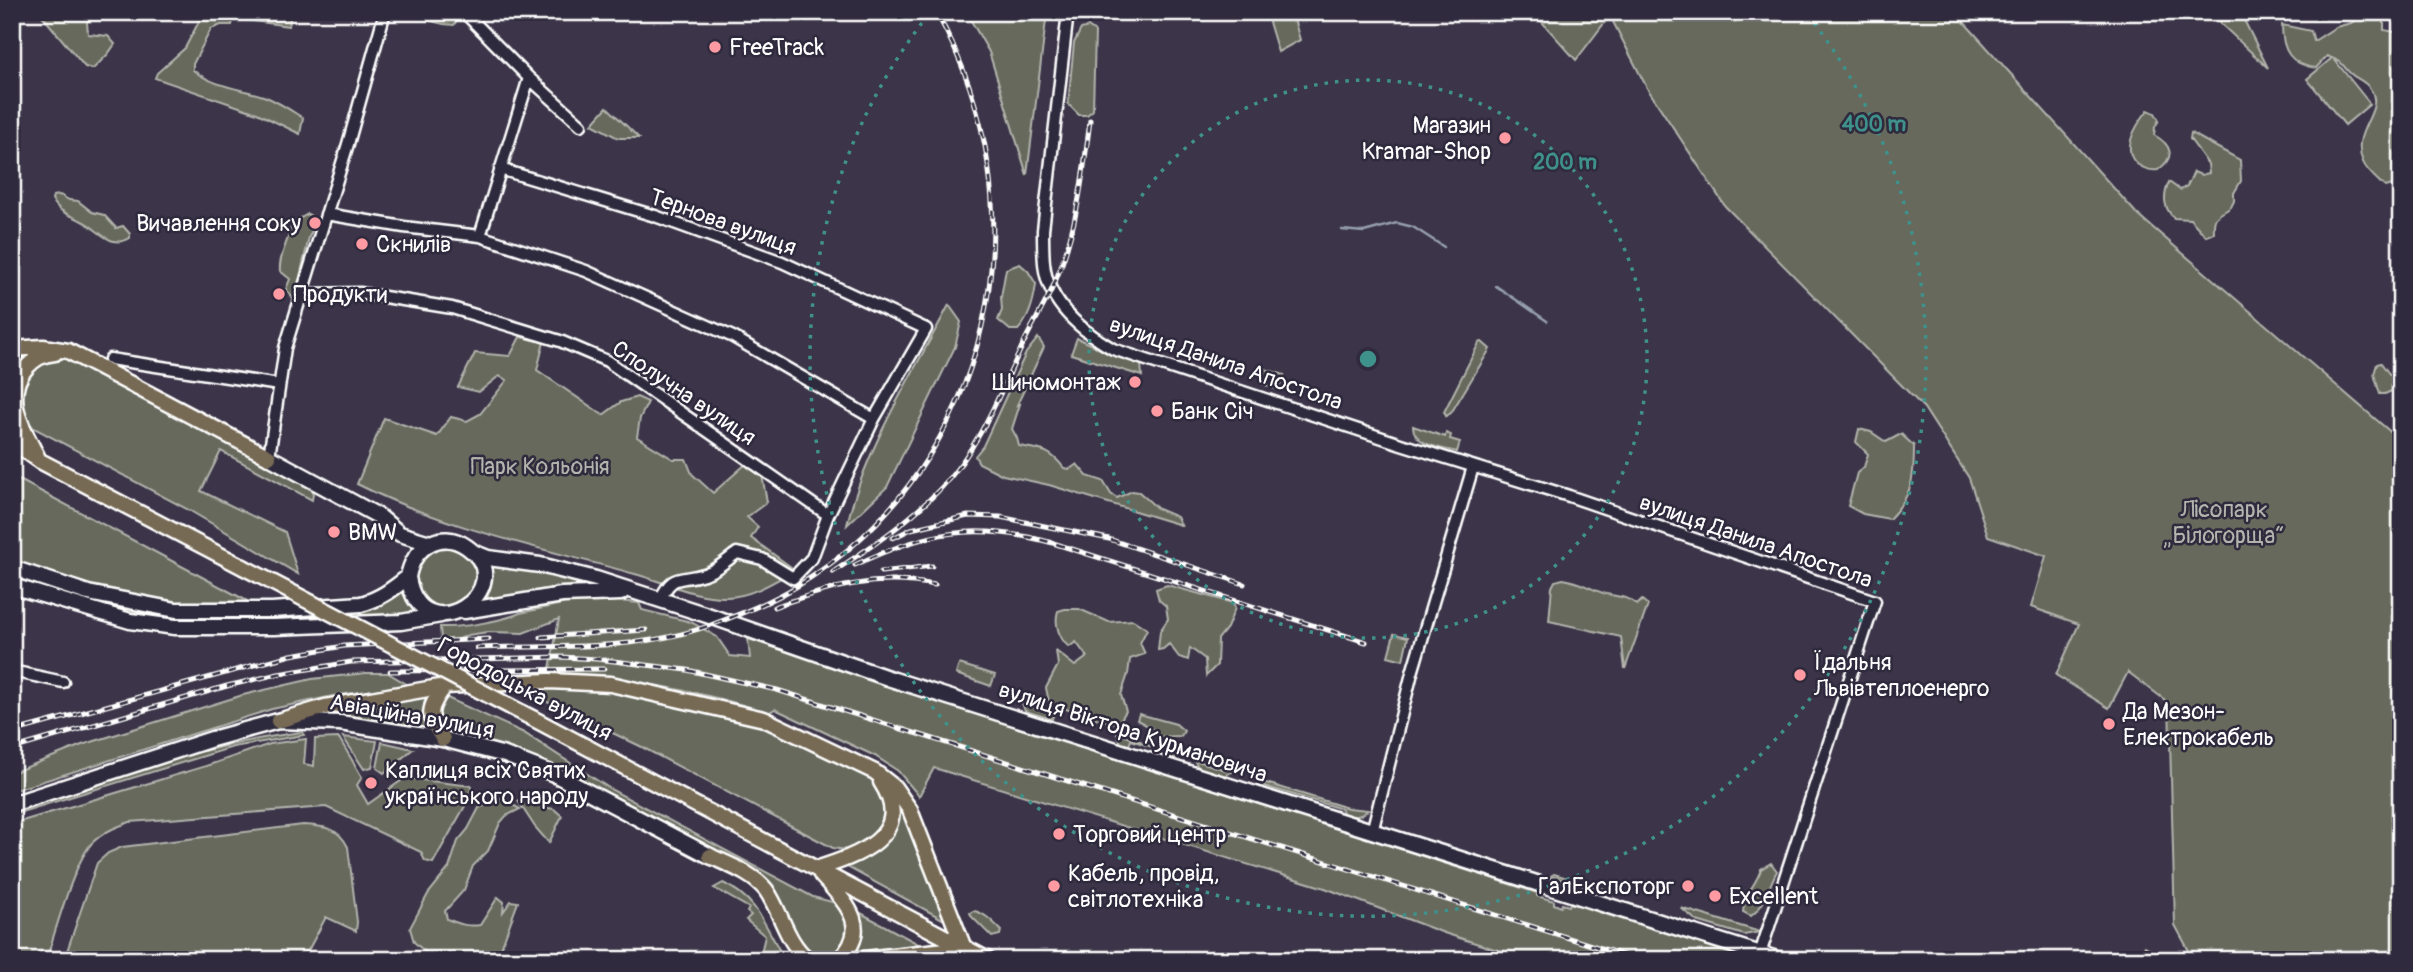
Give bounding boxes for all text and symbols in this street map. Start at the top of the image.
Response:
place label: FreeTrack [729,33,825,62]
marker: FreeTrack [707,39,723,55]
place label: Магазин Kramar-Shop [1361,111,1491,166]
text: 400 m [1842,111,1906,138]
marker: Магазин Kramar-Shop [1497,130,1513,146]
text: 200 m [1533,149,1597,176]
street label: Тернова вулиця [645,182,801,262]
place label: Вичавлення соку [136,209,301,238]
marker: Вичавлення соку [307,215,323,231]
place label: Скнилів [376,230,451,259]
marker: Скнилів [354,236,370,252]
place label: Продукти [293,280,387,309]
marker: Продукти [271,286,287,302]
street label: вулиця Данила Апостола [1106,309,1346,417]
street label: Сполучна вулиця [606,334,762,452]
centre of rings [1356,347,1380,371]
place label: Шиномонтаж [992,368,1121,397]
marker: Шиномонтаж [1127,374,1143,390]
place label: Банк Січ [1171,397,1254,426]
marker: Банк Січ [1149,403,1165,419]
park label: Парк Кольонія [470,452,610,481]
street label: вулиця Данила Апостола [1636,487,1876,595]
park label: Лісопарк „Білогорща“ [2163,495,2285,550]
place label: BMW [348,518,397,547]
marker: BMW [326,524,342,540]
street label: Городоцька вулиця [433,631,617,747]
place label: Їдальня Львівтеплоенерго [1813,648,1989,703]
marker: Їдальня Львівтеплоенерго [1792,667,1808,683]
street label: вулиця Віктора Курмановича [995,675,1271,789]
street label: Авіаційна вулиця [328,687,496,745]
place label: Да Мезон- Електрокабель [2122,697,2274,752]
marker: Да Мезон- Електрокабель [2101,716,2117,732]
place label: Каплиця всіх Святих українського народу [384,756,588,811]
marker: Каплиця всіх Святих українського народу [363,775,379,791]
place label: Торговий центр [1073,820,1226,849]
marker: Торговий центр [1051,826,1067,842]
place label: Кабель, провід, світлотехніка [1068,859,1219,914]
place label: ГалЕкспоторг [1538,872,1674,901]
marker: Кабель, провід, світлотехніка [1046,878,1062,894]
marker: ГалЕкспоторг [1680,878,1696,894]
place label: Excellent [1729,882,1819,911]
marker: Excellent [1707,888,1723,904]

